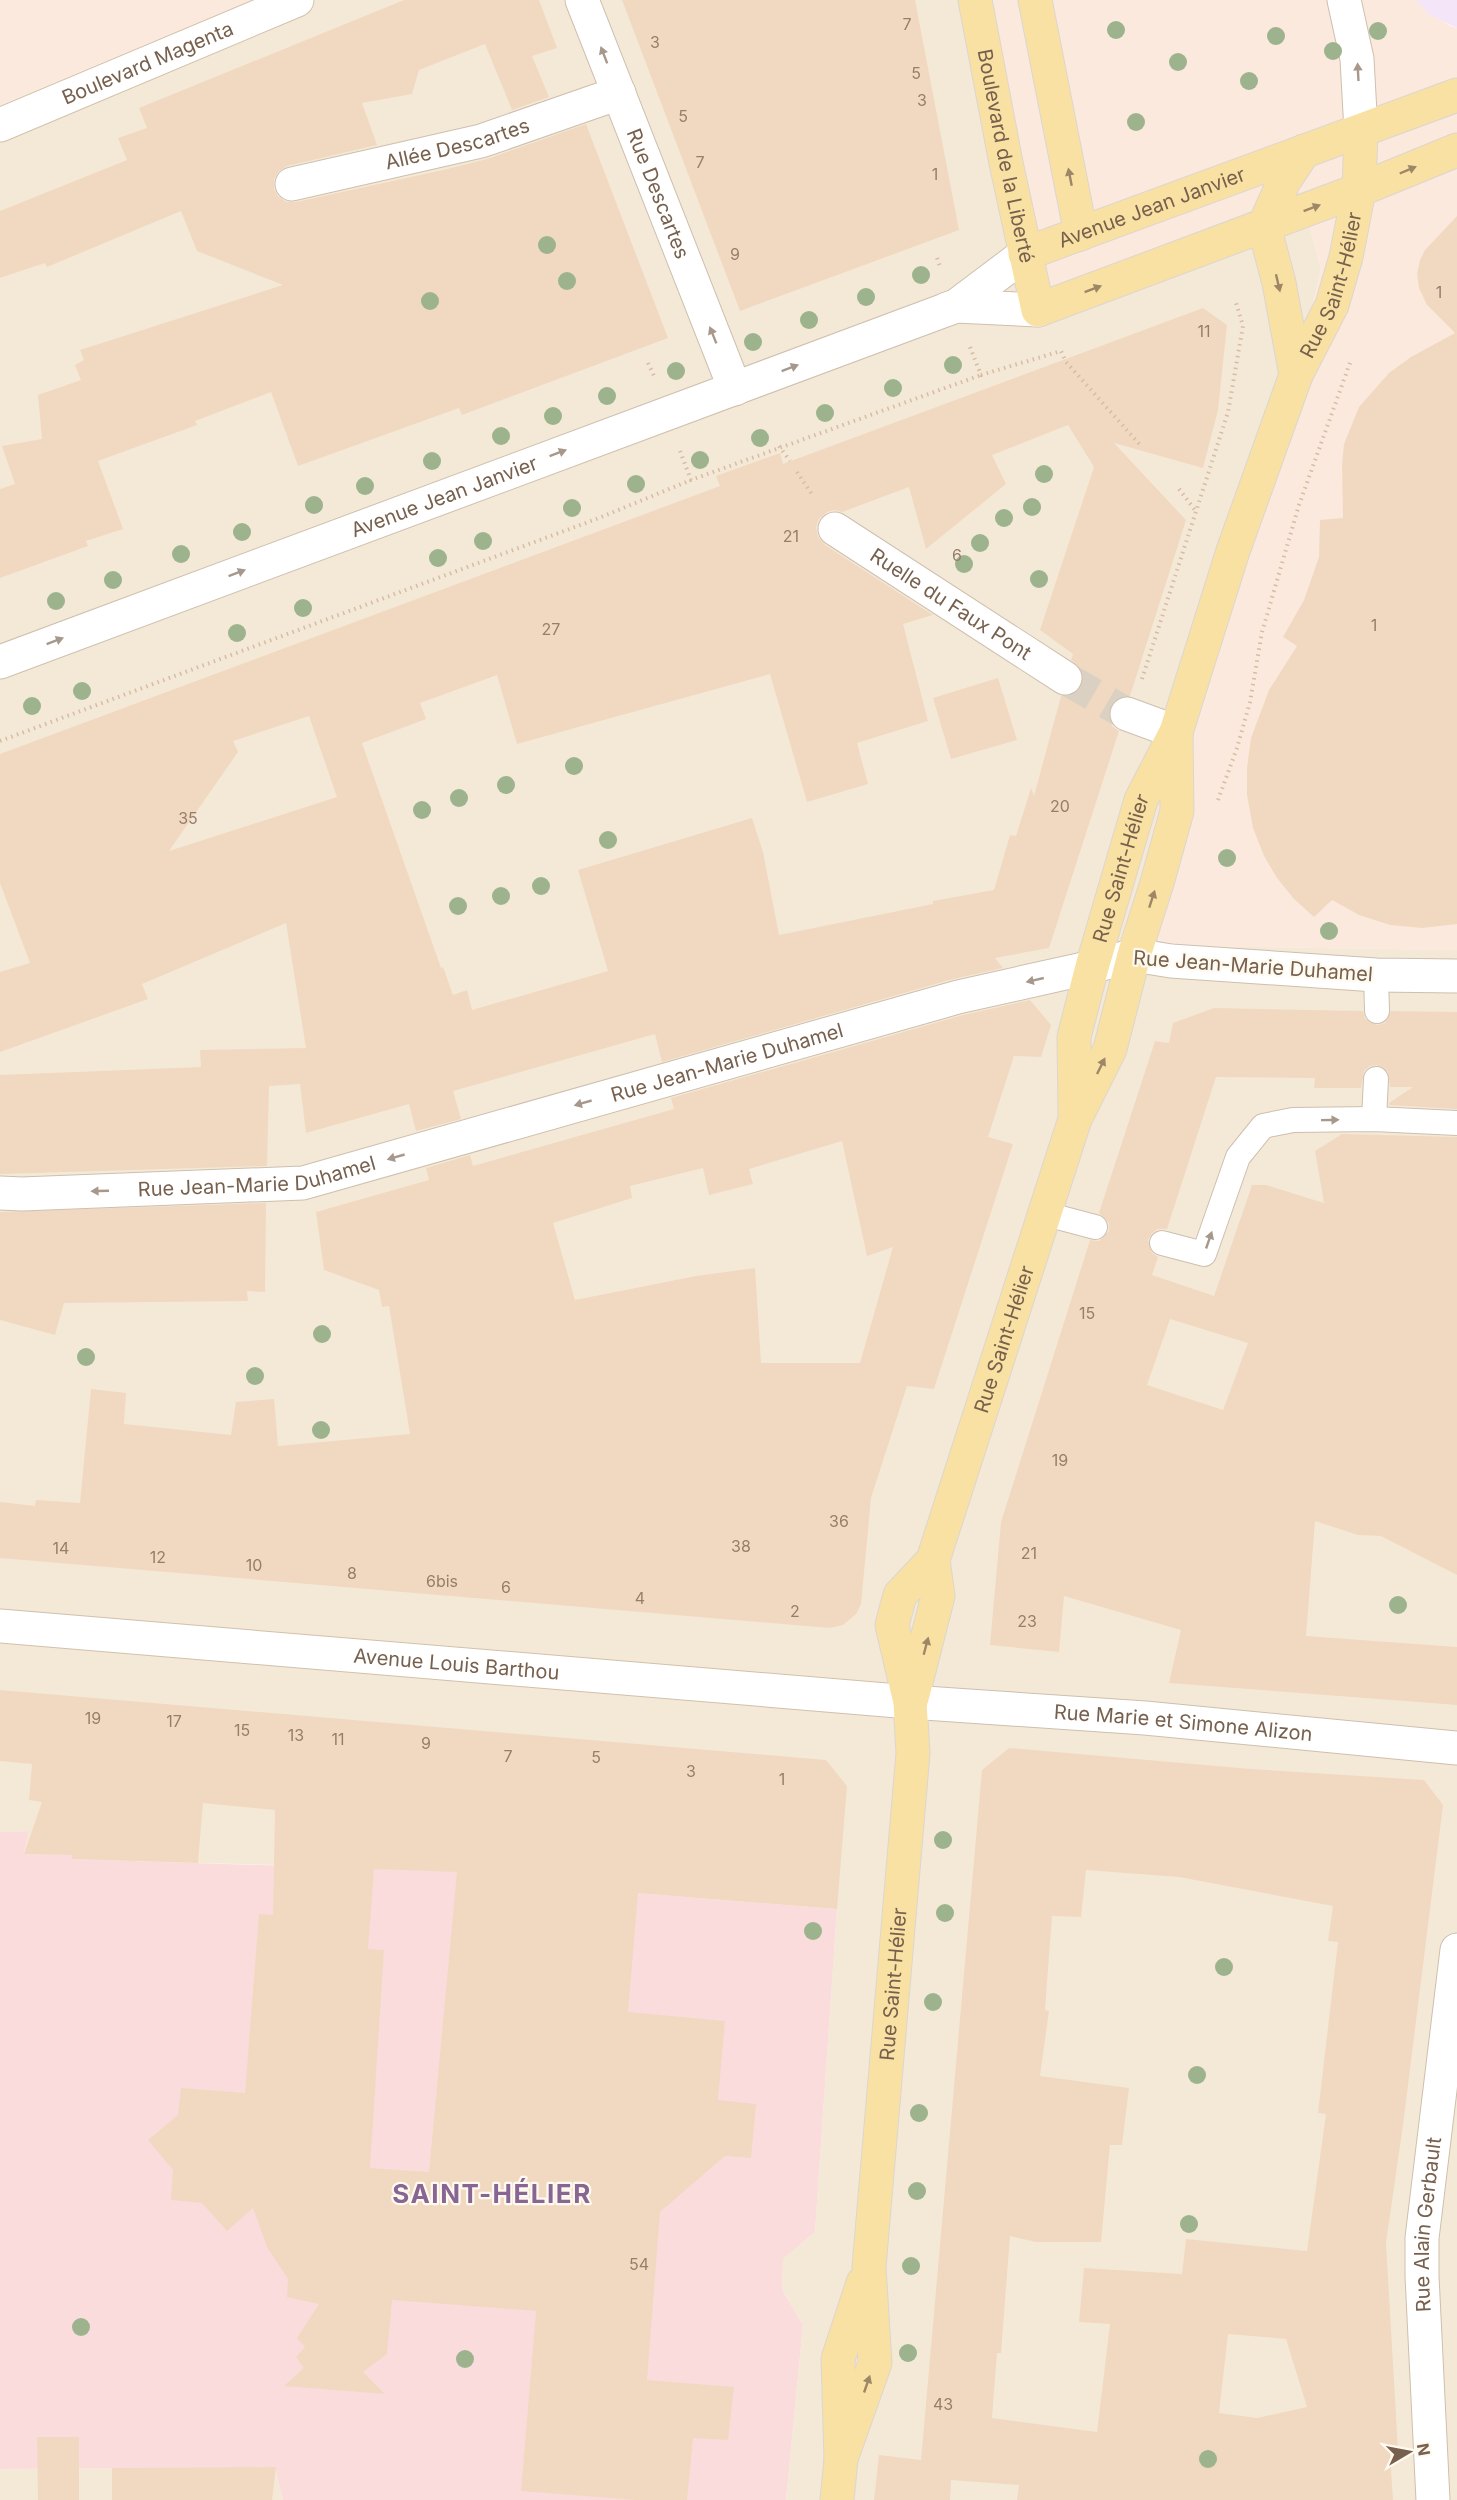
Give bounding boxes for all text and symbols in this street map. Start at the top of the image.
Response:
house number: 7 [902,14,912,34]
street label: Boulevard Magenta [58,16,237,110]
house number: 3 [650,32,660,52]
one-way arrow [599,46,608,64]
street label: Boulevard de la Liberté [973,47,1039,265]
house number: 5 [911,63,921,83]
one-way arrow [1353,63,1362,82]
house number: 3 [917,90,927,110]
house number: 5 [678,106,688,126]
street label: Allée Descartes [383,113,533,174]
street label: Rue Descartes [622,125,695,262]
house number: 7 [695,152,705,172]
street label: Avenue Jean Janvier [1055,162,1249,253]
house number: 1 [932,164,938,184]
one-way arrow [1399,165,1417,174]
one-way arrow [1065,167,1074,186]
one-way arrow [1303,203,1321,213]
street label: Rue Saint-Hélier [1295,210,1367,362]
house number: 9 [730,244,740,264]
one-way arrow [1274,274,1284,292]
house number: 1 [1436,282,1442,302]
one-way arrow [1084,284,1102,294]
house number: 11 [1197,321,1211,341]
one-way arrow [708,325,718,343]
one-way arrow [781,363,799,372]
one-way arrow [549,448,567,457]
street label: Avenue Jean Janvier [348,451,541,542]
house number: 21 [783,526,799,546]
street label: Ruelle du Faux Pont [866,543,1036,665]
house number: 6 [952,545,962,565]
one-way arrow [229,567,247,577]
house number: 1 [1371,615,1377,635]
house number: 27 [542,619,560,639]
one-way arrow [46,636,64,645]
street label: Rue Saint-Hélier [1088,789,1154,945]
house number: 20 [1050,796,1070,816]
house number: 35 [178,808,198,828]
one-way arrow [1148,890,1157,908]
street label: Rue Jean-Marie Duhamel [1132,946,1374,986]
one-way arrow [1025,975,1044,985]
street label: Rue Jean-Marie Duhamel [608,1018,846,1107]
one-way arrow [1097,1058,1106,1075]
one-way arrow [574,1099,592,1109]
one-way arrow [1320,1115,1339,1125]
street label: Rue Jean-Marie Duhamel [137,1151,378,1201]
one-way arrow [387,1153,405,1162]
one-way arrow [90,1186,109,1196]
one-way arrow [1205,1231,1215,1249]
street label: Rue Saint-Hélier [969,1262,1039,1416]
house number: 15 [1079,1303,1095,1323]
house number: 19 [1052,1450,1068,1470]
house number: 36 [829,1511,849,1531]
house number: 38 [731,1536,751,1556]
house number: 14 [53,1538,69,1558]
house number: 21 [1021,1543,1037,1563]
house number: 12 [150,1547,166,1567]
house number: 10 [246,1555,262,1575]
house number: 8 [347,1563,357,1583]
house number: 6bis [426,1571,458,1591]
house number: 6 [501,1577,511,1597]
house number: 4 [635,1588,645,1608]
house number: 2 [790,1601,800,1621]
house number: 23 [1017,1611,1037,1631]
one-way arrow [921,1637,931,1655]
street label: Avenue Louis Barthou [353,1644,560,1685]
street label: Rue Marie et Simone Alizon [1053,1700,1314,1746]
house number: 19 [85,1708,101,1728]
house number: 17 [166,1711,182,1731]
house number: 15 [234,1720,250,1740]
house number: 13 [288,1725,304,1745]
house number: 11 [331,1729,345,1749]
house number: 9 [421,1733,431,1753]
house number: 7 [503,1746,513,1766]
house number: 5 [591,1747,601,1767]
house number: 3 [686,1761,696,1781]
house number: 1 [779,1769,785,1789]
street label: Rue Saint-Hélier [875,1906,912,2062]
street label: Rue Alain Gerbault [1410,2135,1446,2313]
district label: SAINT-HÉLIER [392,2178,592,2209]
house number: 54 [629,2254,649,2274]
one-way arrow [863,2375,873,2393]
house number: 43 [933,2394,953,2414]
north arrow [1379,2422,1439,2482]
text: N [1413,2442,1435,2457]

